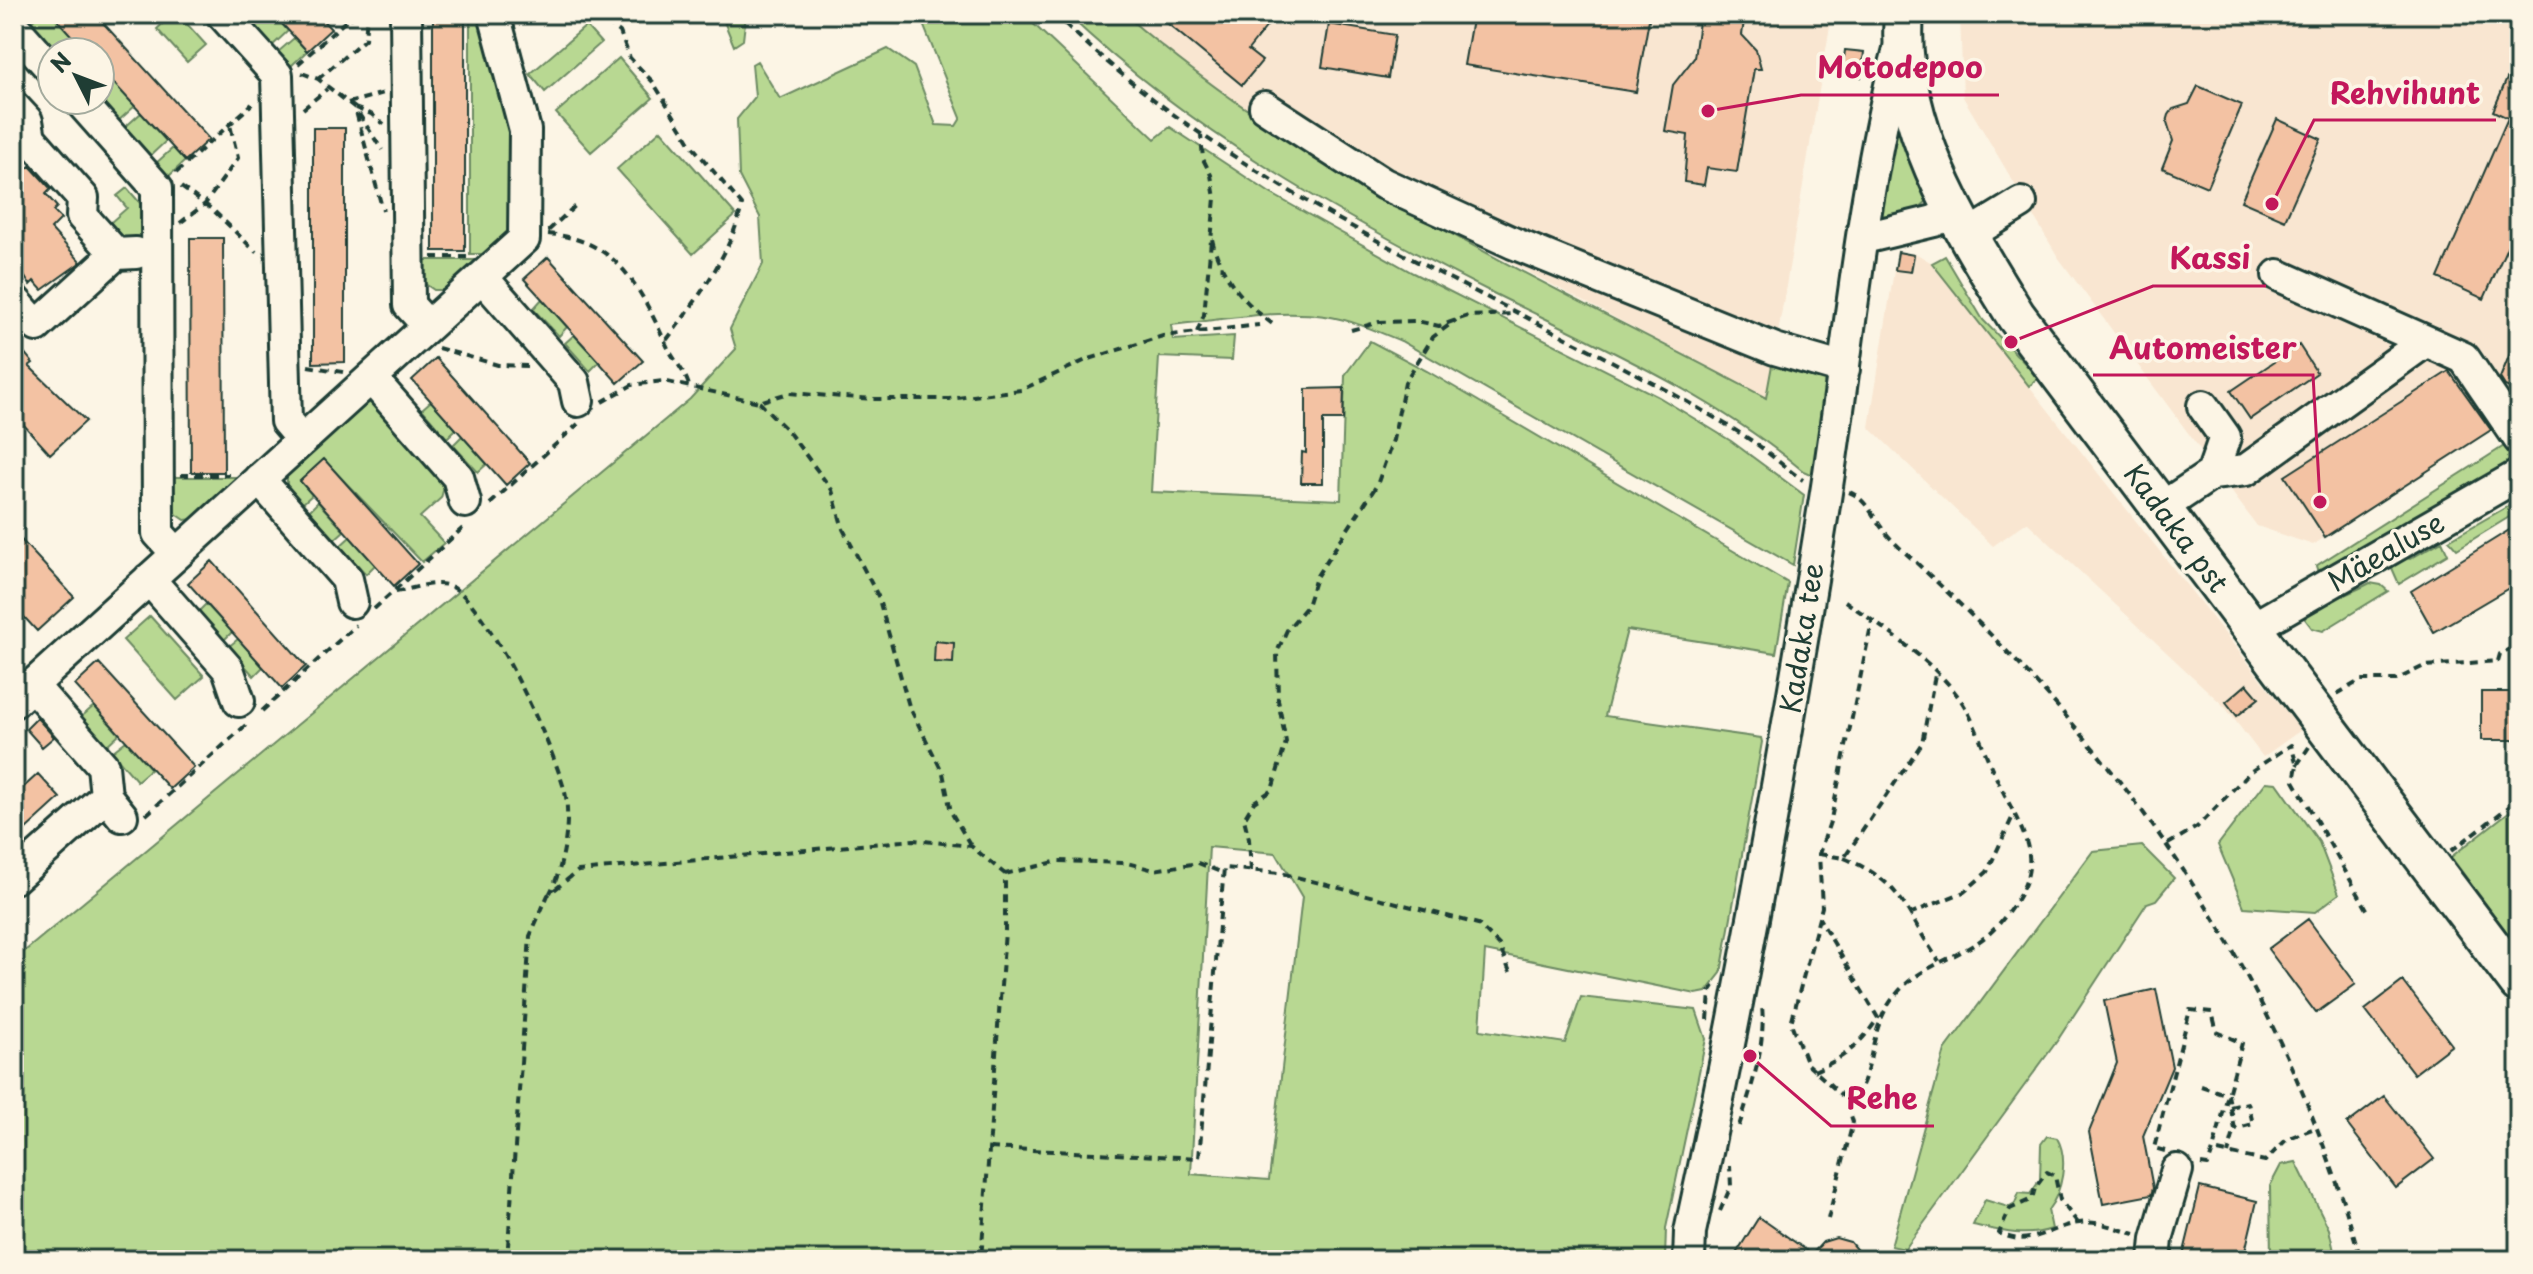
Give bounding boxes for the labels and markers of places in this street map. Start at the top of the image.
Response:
callout: Motodepoo [1801,41,1999,95]
callout: Rehvihunt [2314,66,2496,120]
callout: Kassi [2153,232,2266,286]
callout: Automeister [2093,321,2313,375]
callout: Rehe [1831,1072,1934,1126]

